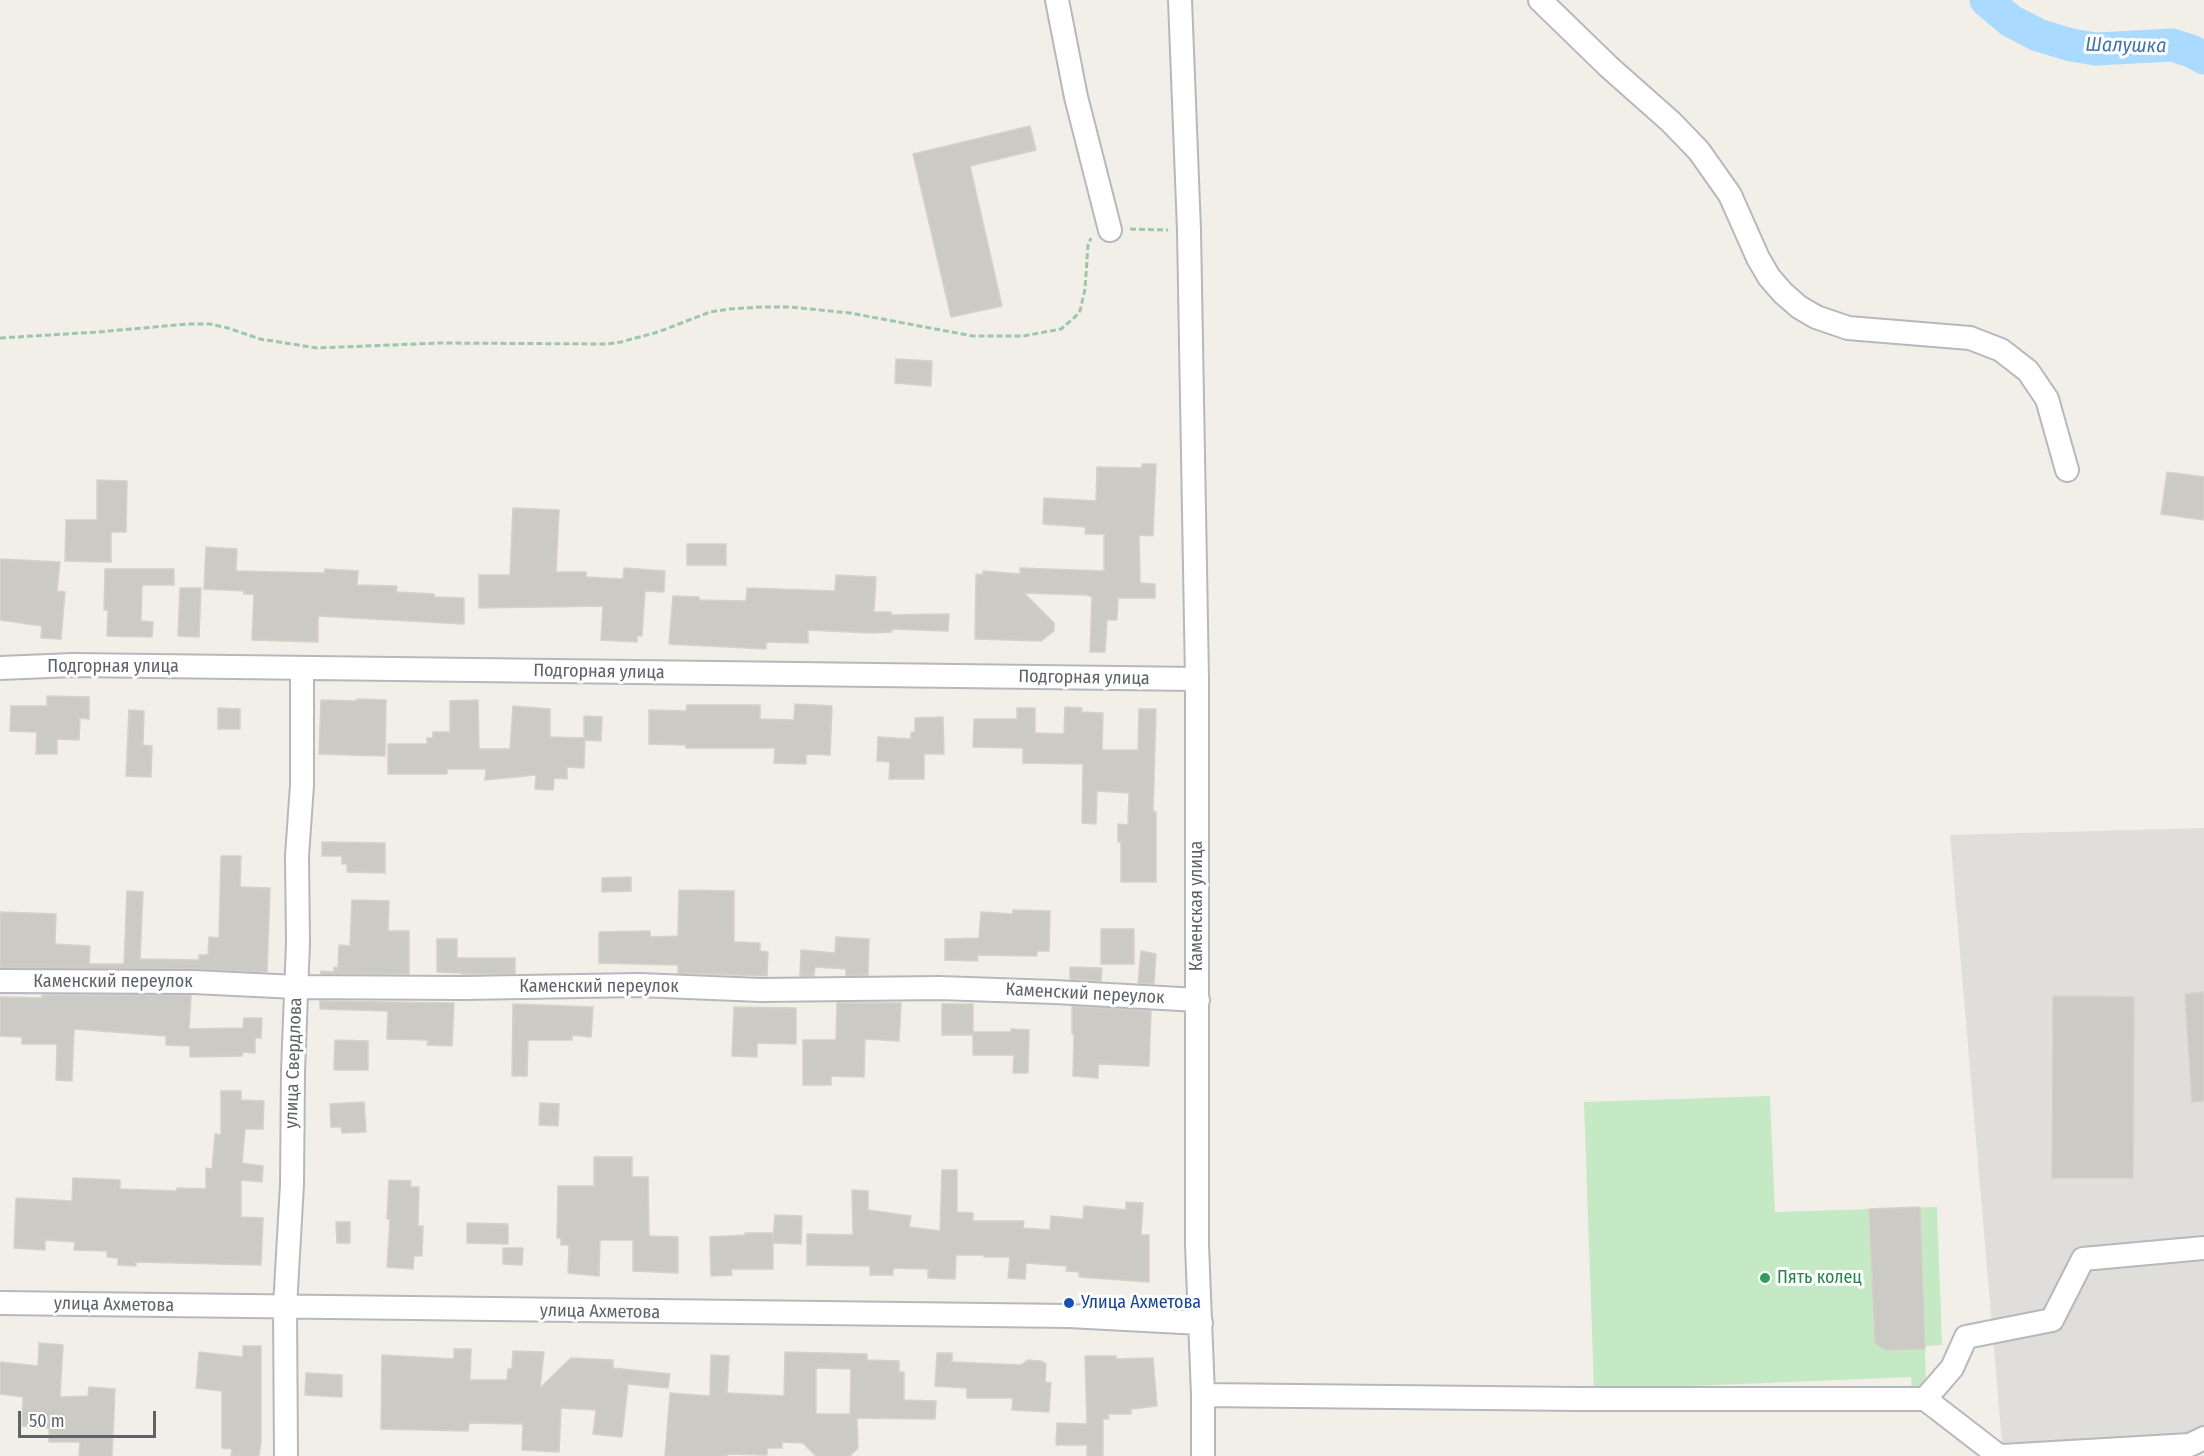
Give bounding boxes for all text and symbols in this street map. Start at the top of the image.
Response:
water label: Шалушка [2085,33,2167,59]
street label: Подгорная улица [47,656,179,678]
street label: Подгорная улица [533,660,665,684]
street label: Подгорная улица [1018,666,1150,690]
street label: Каменская улица [1186,841,1208,971]
street label: Каменский переулок [33,971,193,993]
street label: Каменский переулок [519,976,679,998]
street label: Каменский переулок [1005,979,1165,1009]
street label: улица Свердлова [281,997,307,1129]
place label: Пять колец [1777,1267,1862,1289]
marker: Пять колец [1758,1271,1772,1285]
place label: Улица Ахметова [1081,1292,1201,1314]
street label: улица Ахметова [54,1293,174,1317]
marker: Улица Ахметова [1062,1296,1076,1310]
street label: улица Ахметова [540,1300,660,1324]
scale bar [21,1399,159,1437]
text: 50 m [29,1410,65,1432]

